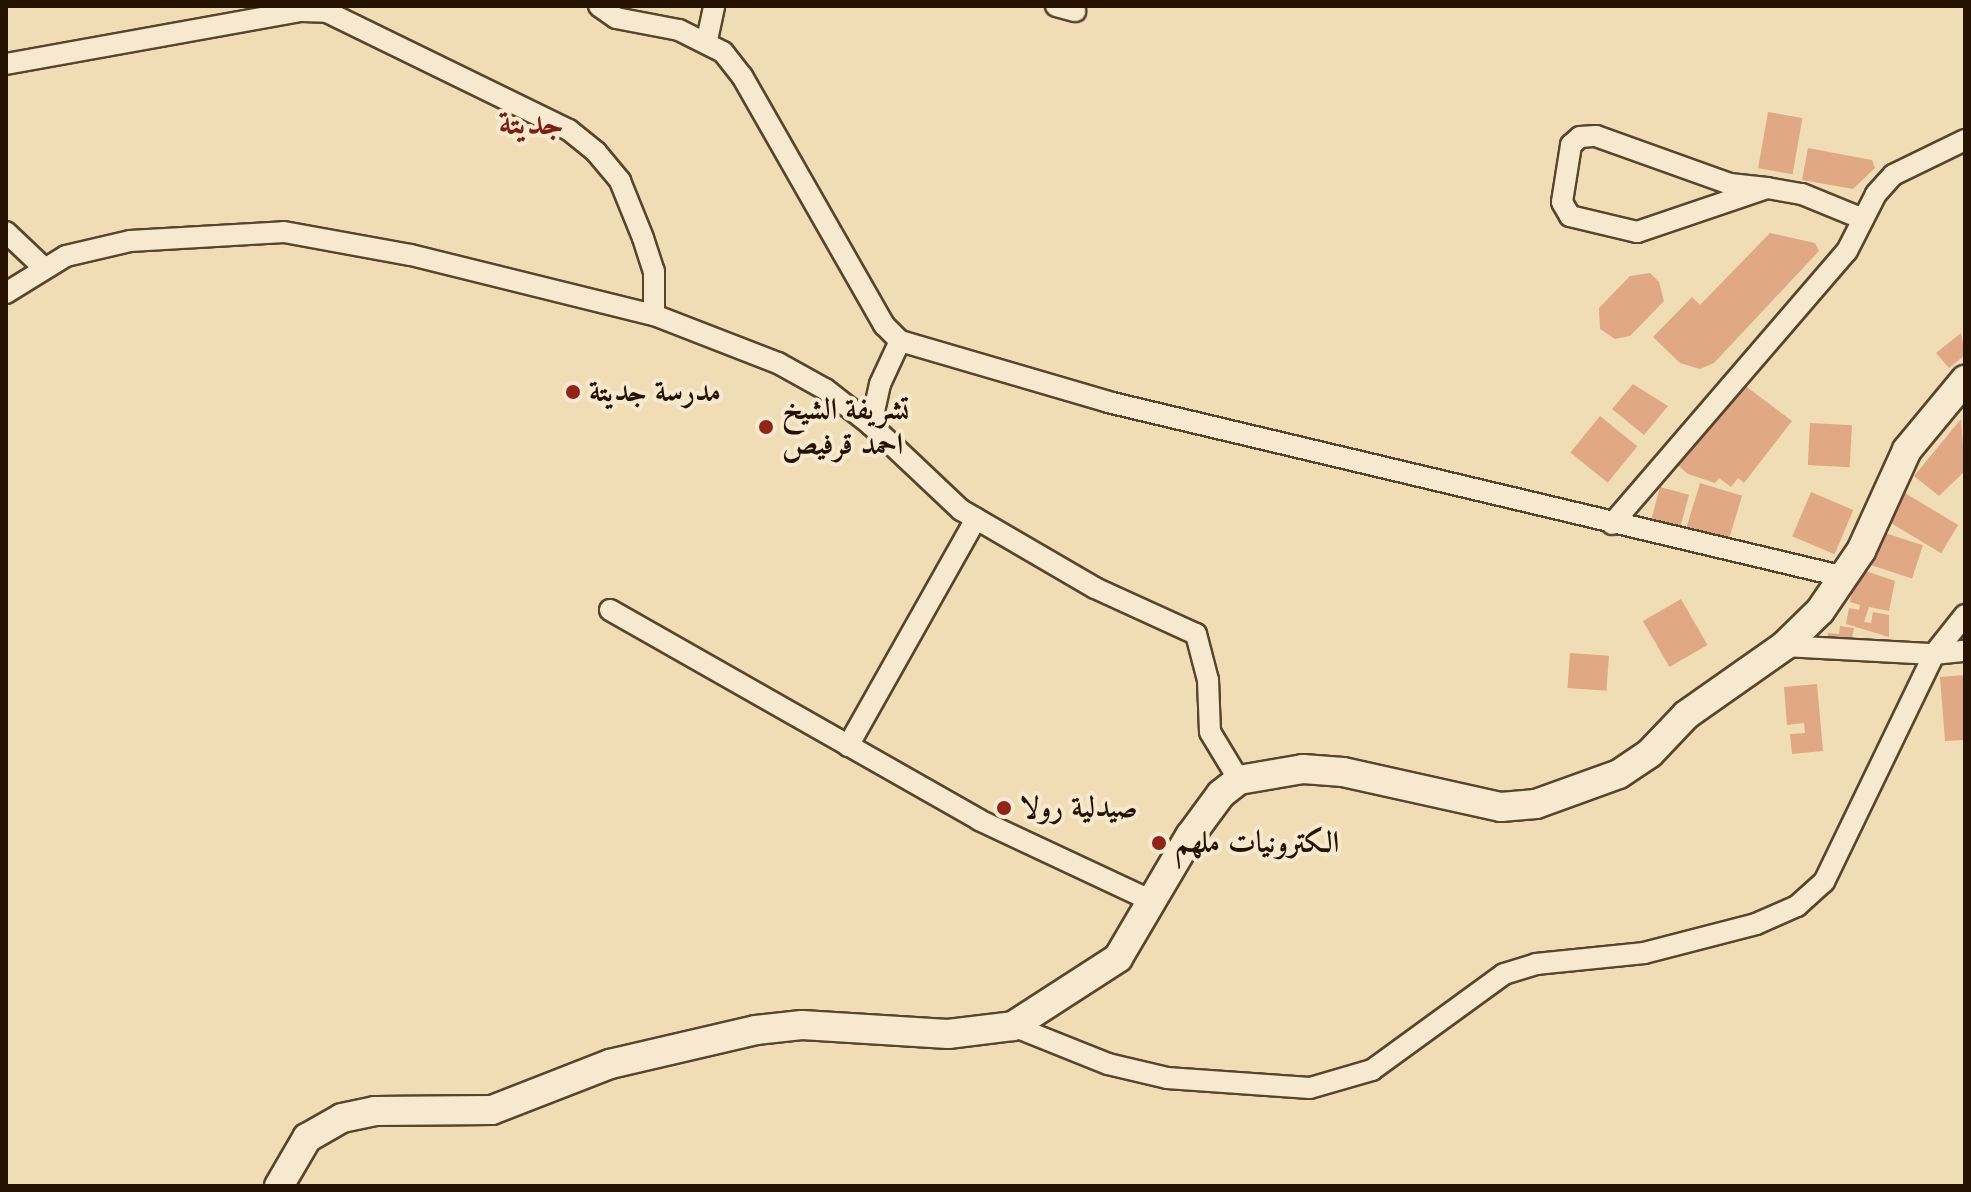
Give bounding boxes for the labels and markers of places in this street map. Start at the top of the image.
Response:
place label: مدرسة جديتة [589,374,721,410]
marker: مدرسة جديتة [564,383,582,401]
place label: تشريفة الشيخ احمد قرفيص [782,392,909,462]
marker: تشريفة الشيخ احمد قرفيص [757,418,775,436]
place label: صيدلية رولا [1020,790,1138,826]
marker: صيدلية رولا [995,799,1013,817]
place label: الكترونيات ملهم [1175,825,1339,861]
marker: الكترونيات ملهم [1150,834,1168,852]

